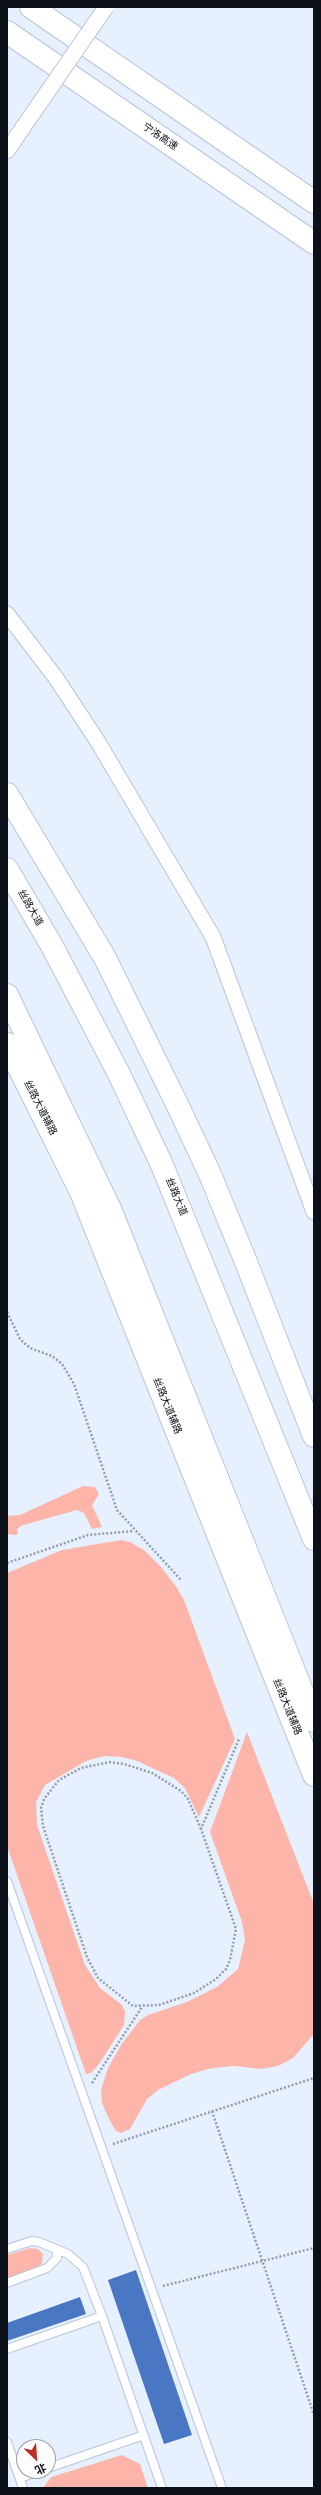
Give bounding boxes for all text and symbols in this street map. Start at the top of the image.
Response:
street label: 宁洛高速 [140,121,180,153]
street label: 丝路大道 [15,888,45,928]
street label: 丝路大道辅路 [21,1079,59,1137]
street label: 丝路大道 [163,1176,189,1218]
street label: 丝路大道辅路 [150,1376,184,1436]
street label: 丝路大道辅路 [270,1677,304,1737]
north arrow [16,2439,56,2479]
text: 北 [33,2461,48,2477]

